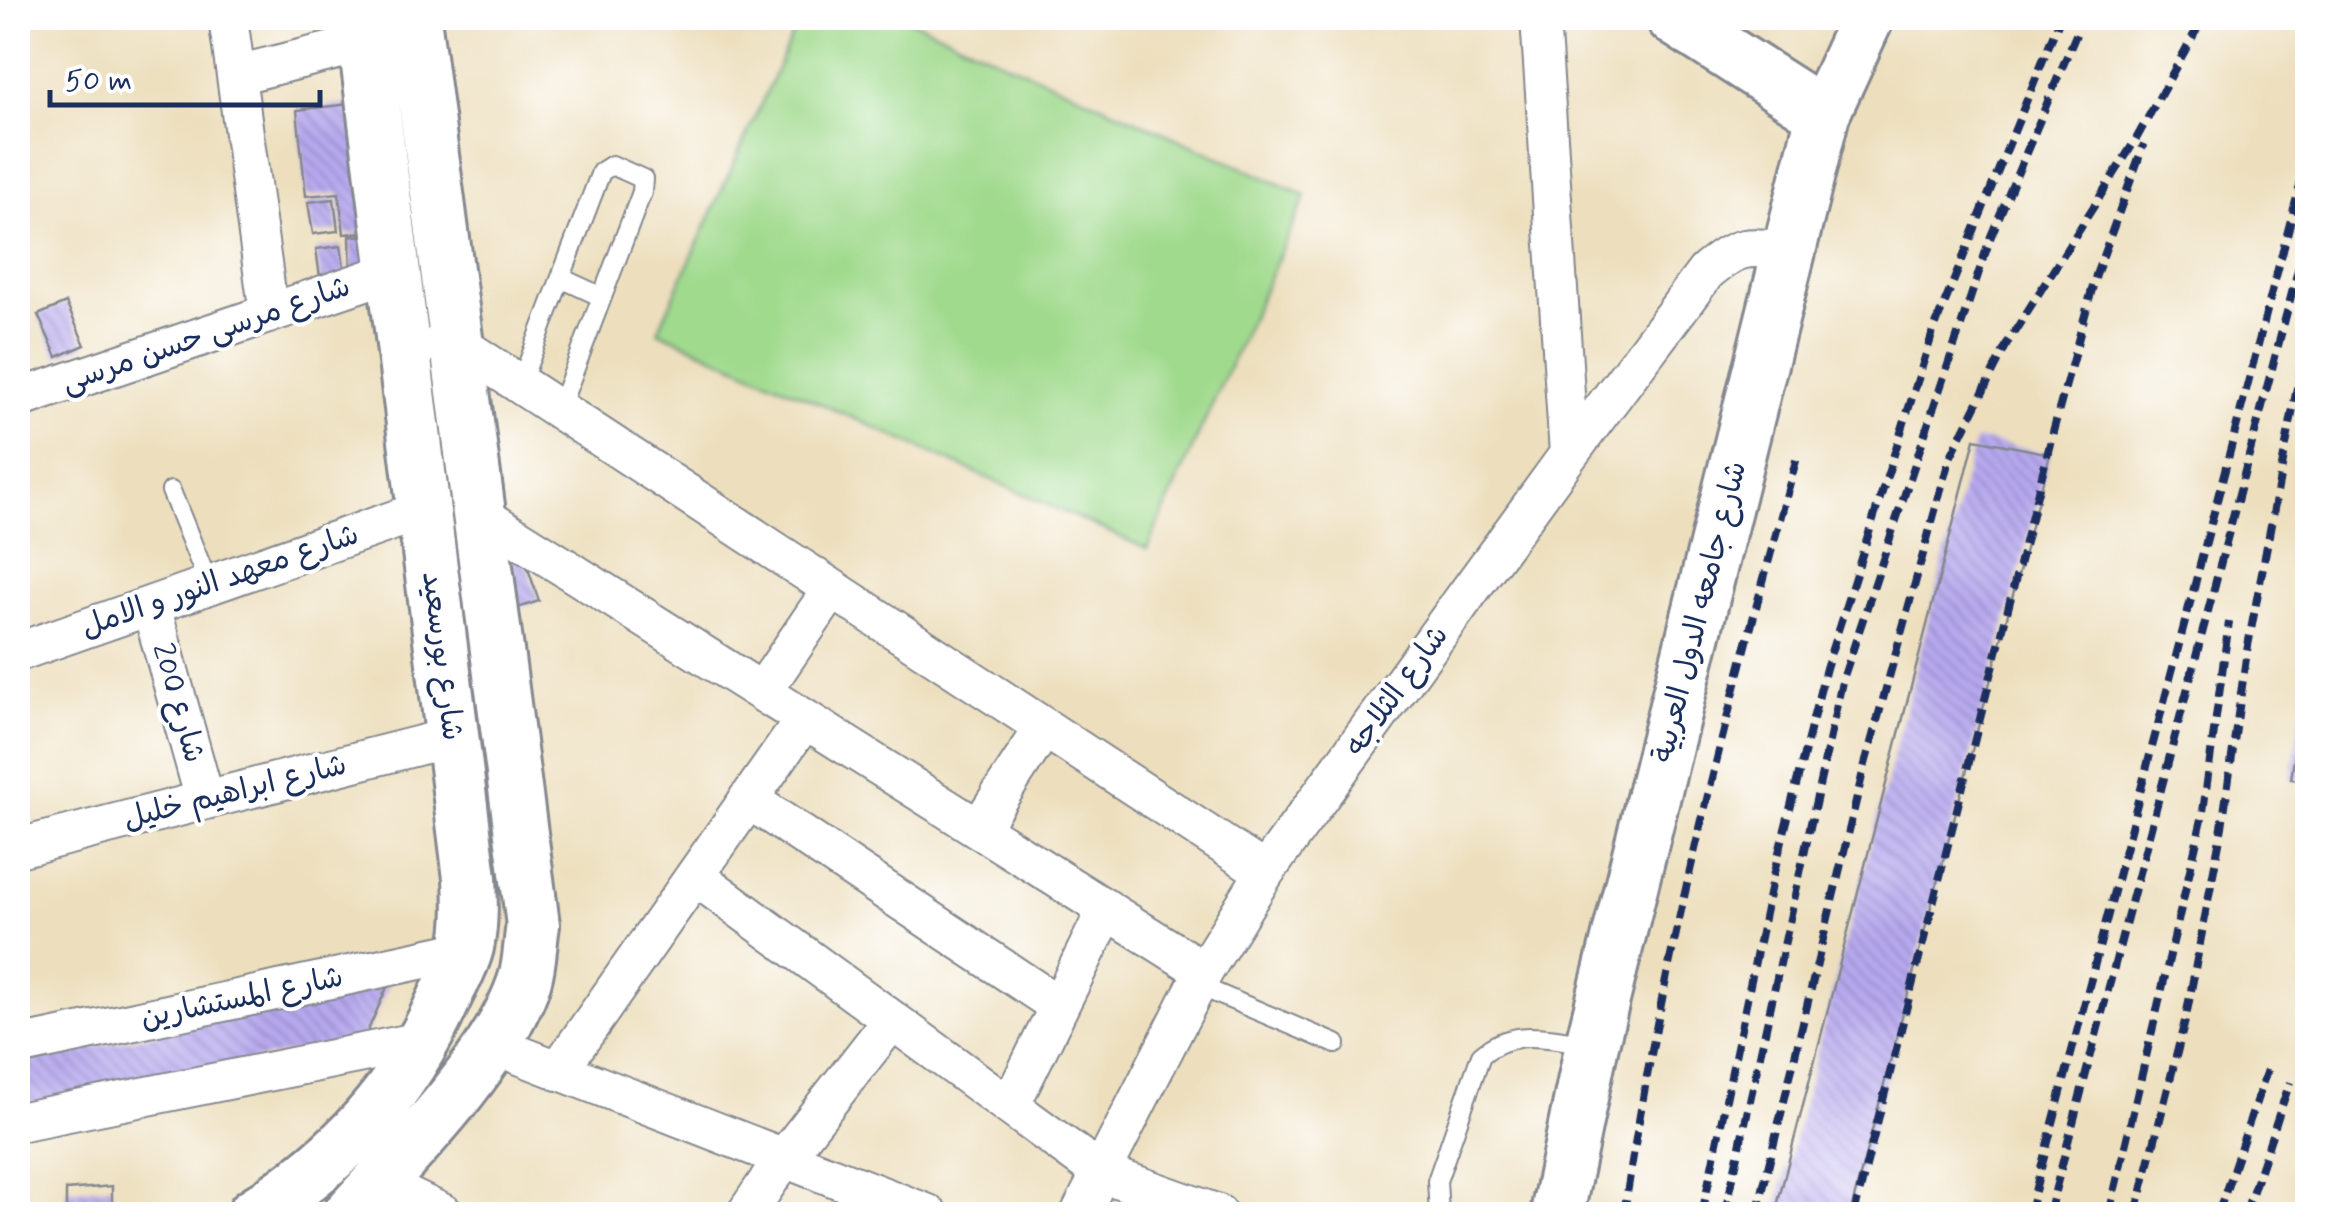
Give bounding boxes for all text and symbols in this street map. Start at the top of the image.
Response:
scale bar [50,45,320,107]
text: 50 m [65,62,132,101]
street label: شارع مرسى حسن مرسى [57,267,355,403]
street label: شارع جامعه الدول العربية [1644,457,1756,767]
street label: شارع معهد النور و الامل [76,515,364,647]
street label: شارع بورسعيد [412,569,472,743]
street label: شارع الثلاجه [1336,618,1458,764]
street label: شارع 200 [142,639,214,767]
street label: شارع ابراهيم خليل [119,745,351,840]
street label: شارع المستشارين [137,958,347,1038]

